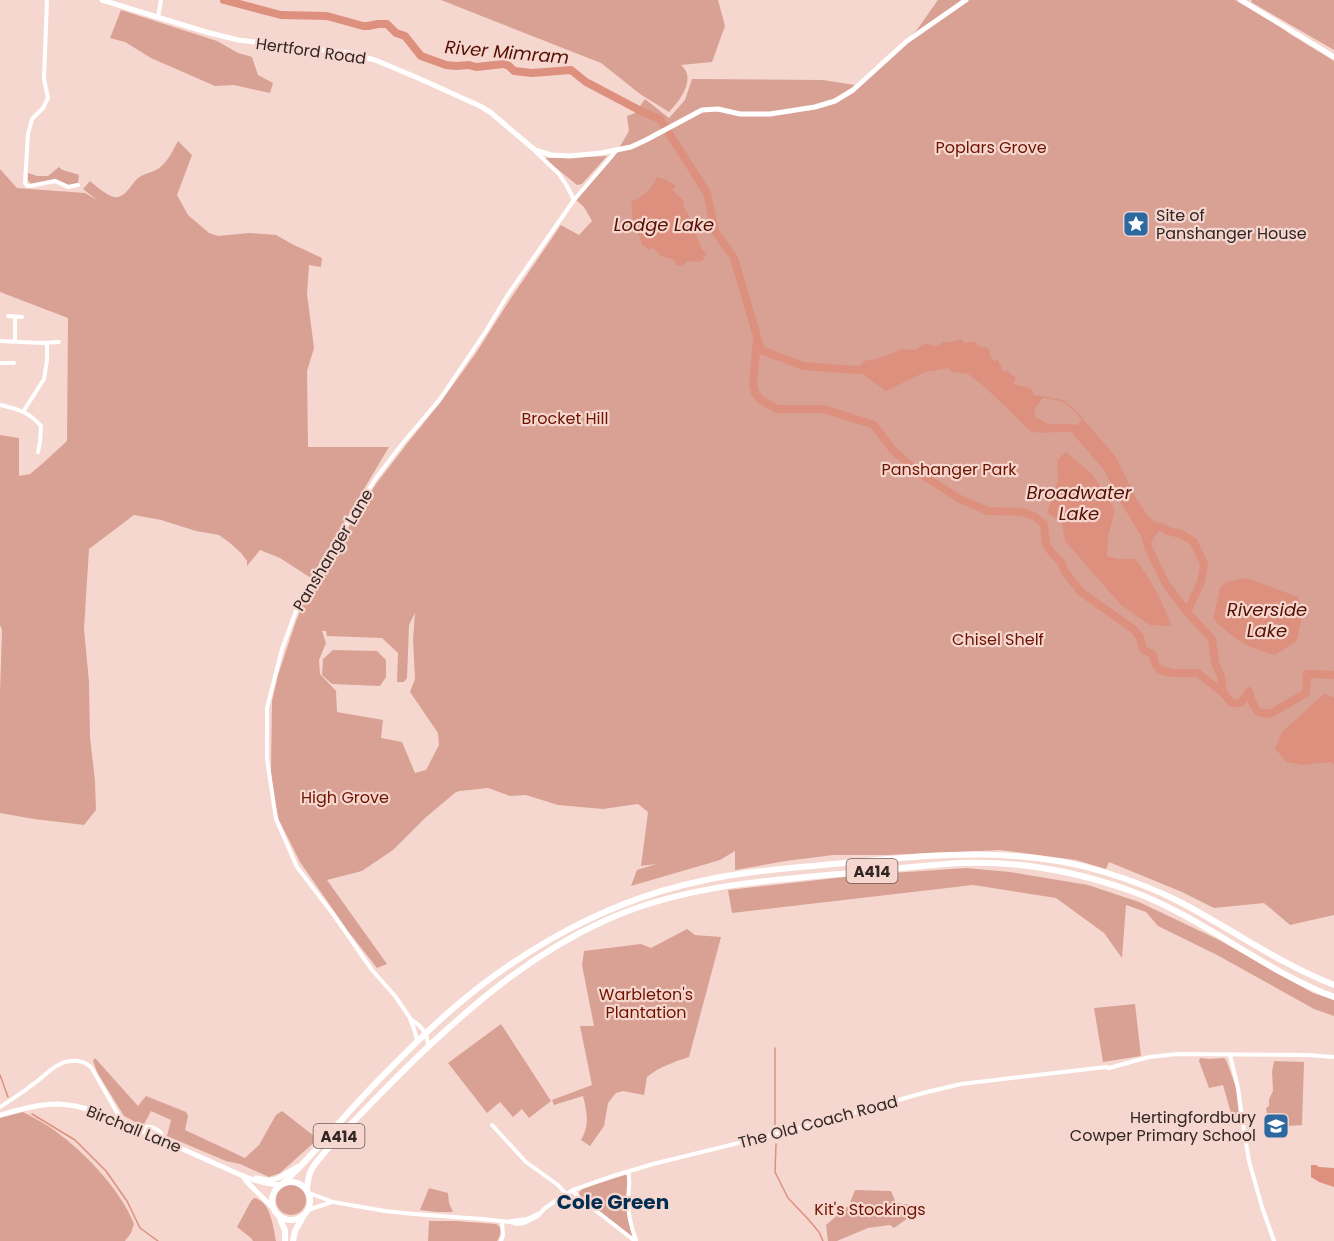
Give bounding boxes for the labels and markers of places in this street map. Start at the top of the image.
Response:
place label: Site of Panshanger House [1156,204,1307,245]
place icon: Site of Panshanger House [1121,209,1151,239]
place label: Hertingfordbury Cowper Primary School [1070,1106,1256,1147]
school or university icon: Hertingfordbury Cowper Primary School [1261,1111,1291,1141]

